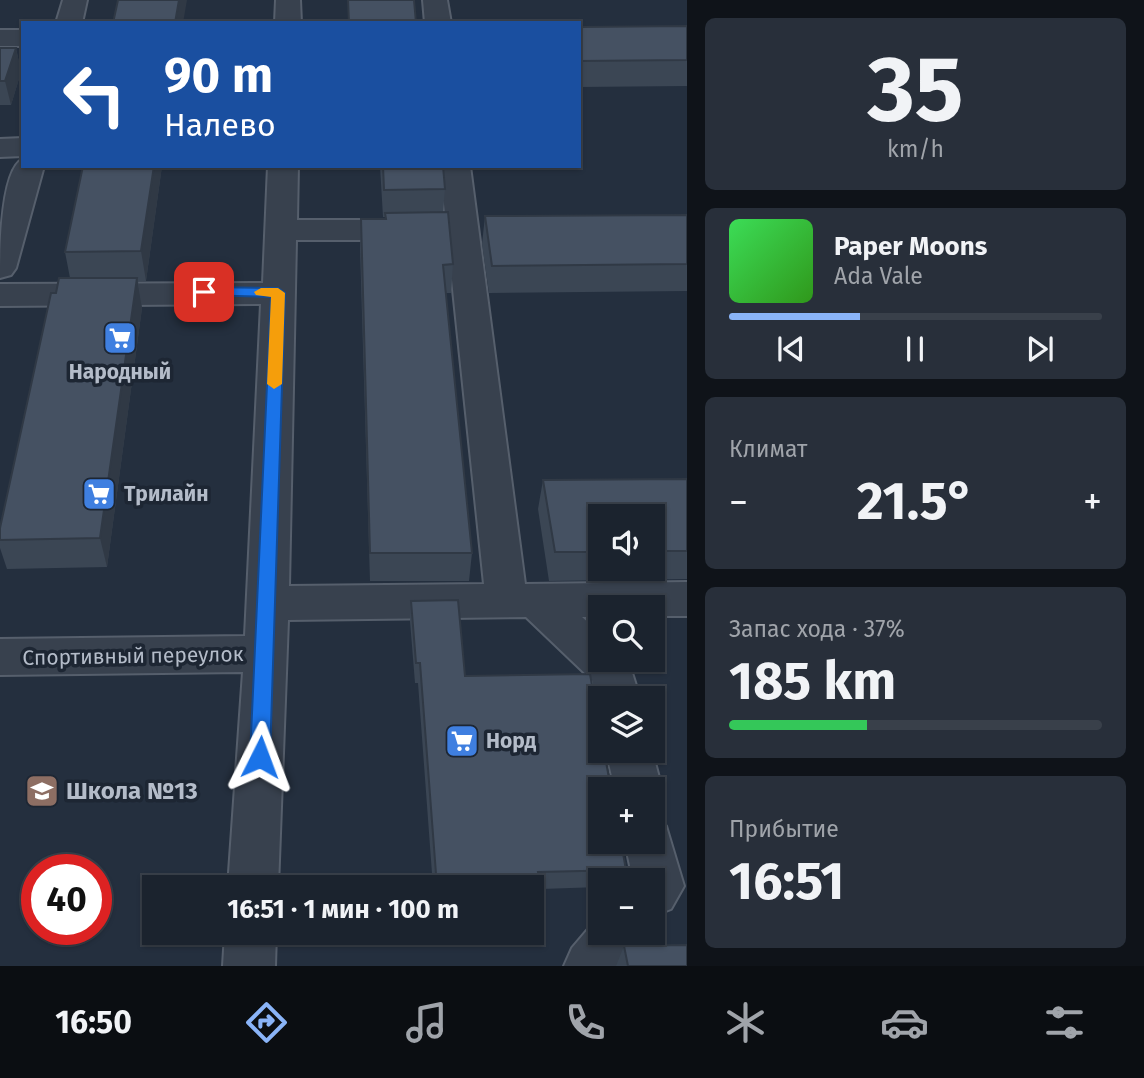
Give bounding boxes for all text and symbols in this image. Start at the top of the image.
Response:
text: 35 [867,35,964,144]
text: 90 m [164,46,273,105]
icon: left [49,49,140,140]
text: Налево [164,106,276,144]
text: km/h [887,135,944,163]
text: Paper Moons [834,231,987,262]
pin [174,262,234,322]
text: Ada Vale [834,262,923,290]
icon: arrive [185,273,223,311]
supermarket icon: Народный [101,319,139,357]
icon: previous [772,330,810,368]
icon: pause [896,330,934,368]
icon: next [1021,330,1059,368]
place label: Народный [69,359,171,385]
text: Климат [729,435,807,463]
text: 21.5° [857,470,974,533]
supermarket icon: Трилайн [80,475,118,513]
text: − [729,479,748,525]
text: + [1083,479,1102,525]
place label: Трилайн [124,481,208,507]
map controls [588,504,665,945]
button: sound [588,504,665,581]
button: search [588,595,665,672]
text: Запас хода · 37% [729,615,905,643]
street label: Спортивный переулок [22,641,244,671]
text: 185 km [729,650,896,713]
button: layers [588,686,665,763]
position arrow [223,720,297,794]
supermarket icon: Норд [443,722,481,760]
place label: Норд [486,728,537,754]
school or university icon: Школа №13 [23,772,61,810]
place label: Школа №13 [66,777,198,805]
button: + [588,777,665,854]
text: Прибытие [729,815,839,843]
text: 16:51 [729,850,844,913]
speed limit sign: 40 [21,854,112,945]
button: − [588,868,665,945]
text: 16:51 · 1 мин · 100 m [227,894,459,925]
icon: directions [242,998,291,1047]
icon: music [402,998,451,1047]
icon: phone [561,998,610,1047]
icon: climate [721,998,770,1047]
icon: car [880,998,929,1047]
icon: filters [1040,998,1089,1047]
text: 16:50 [55,1003,132,1041]

